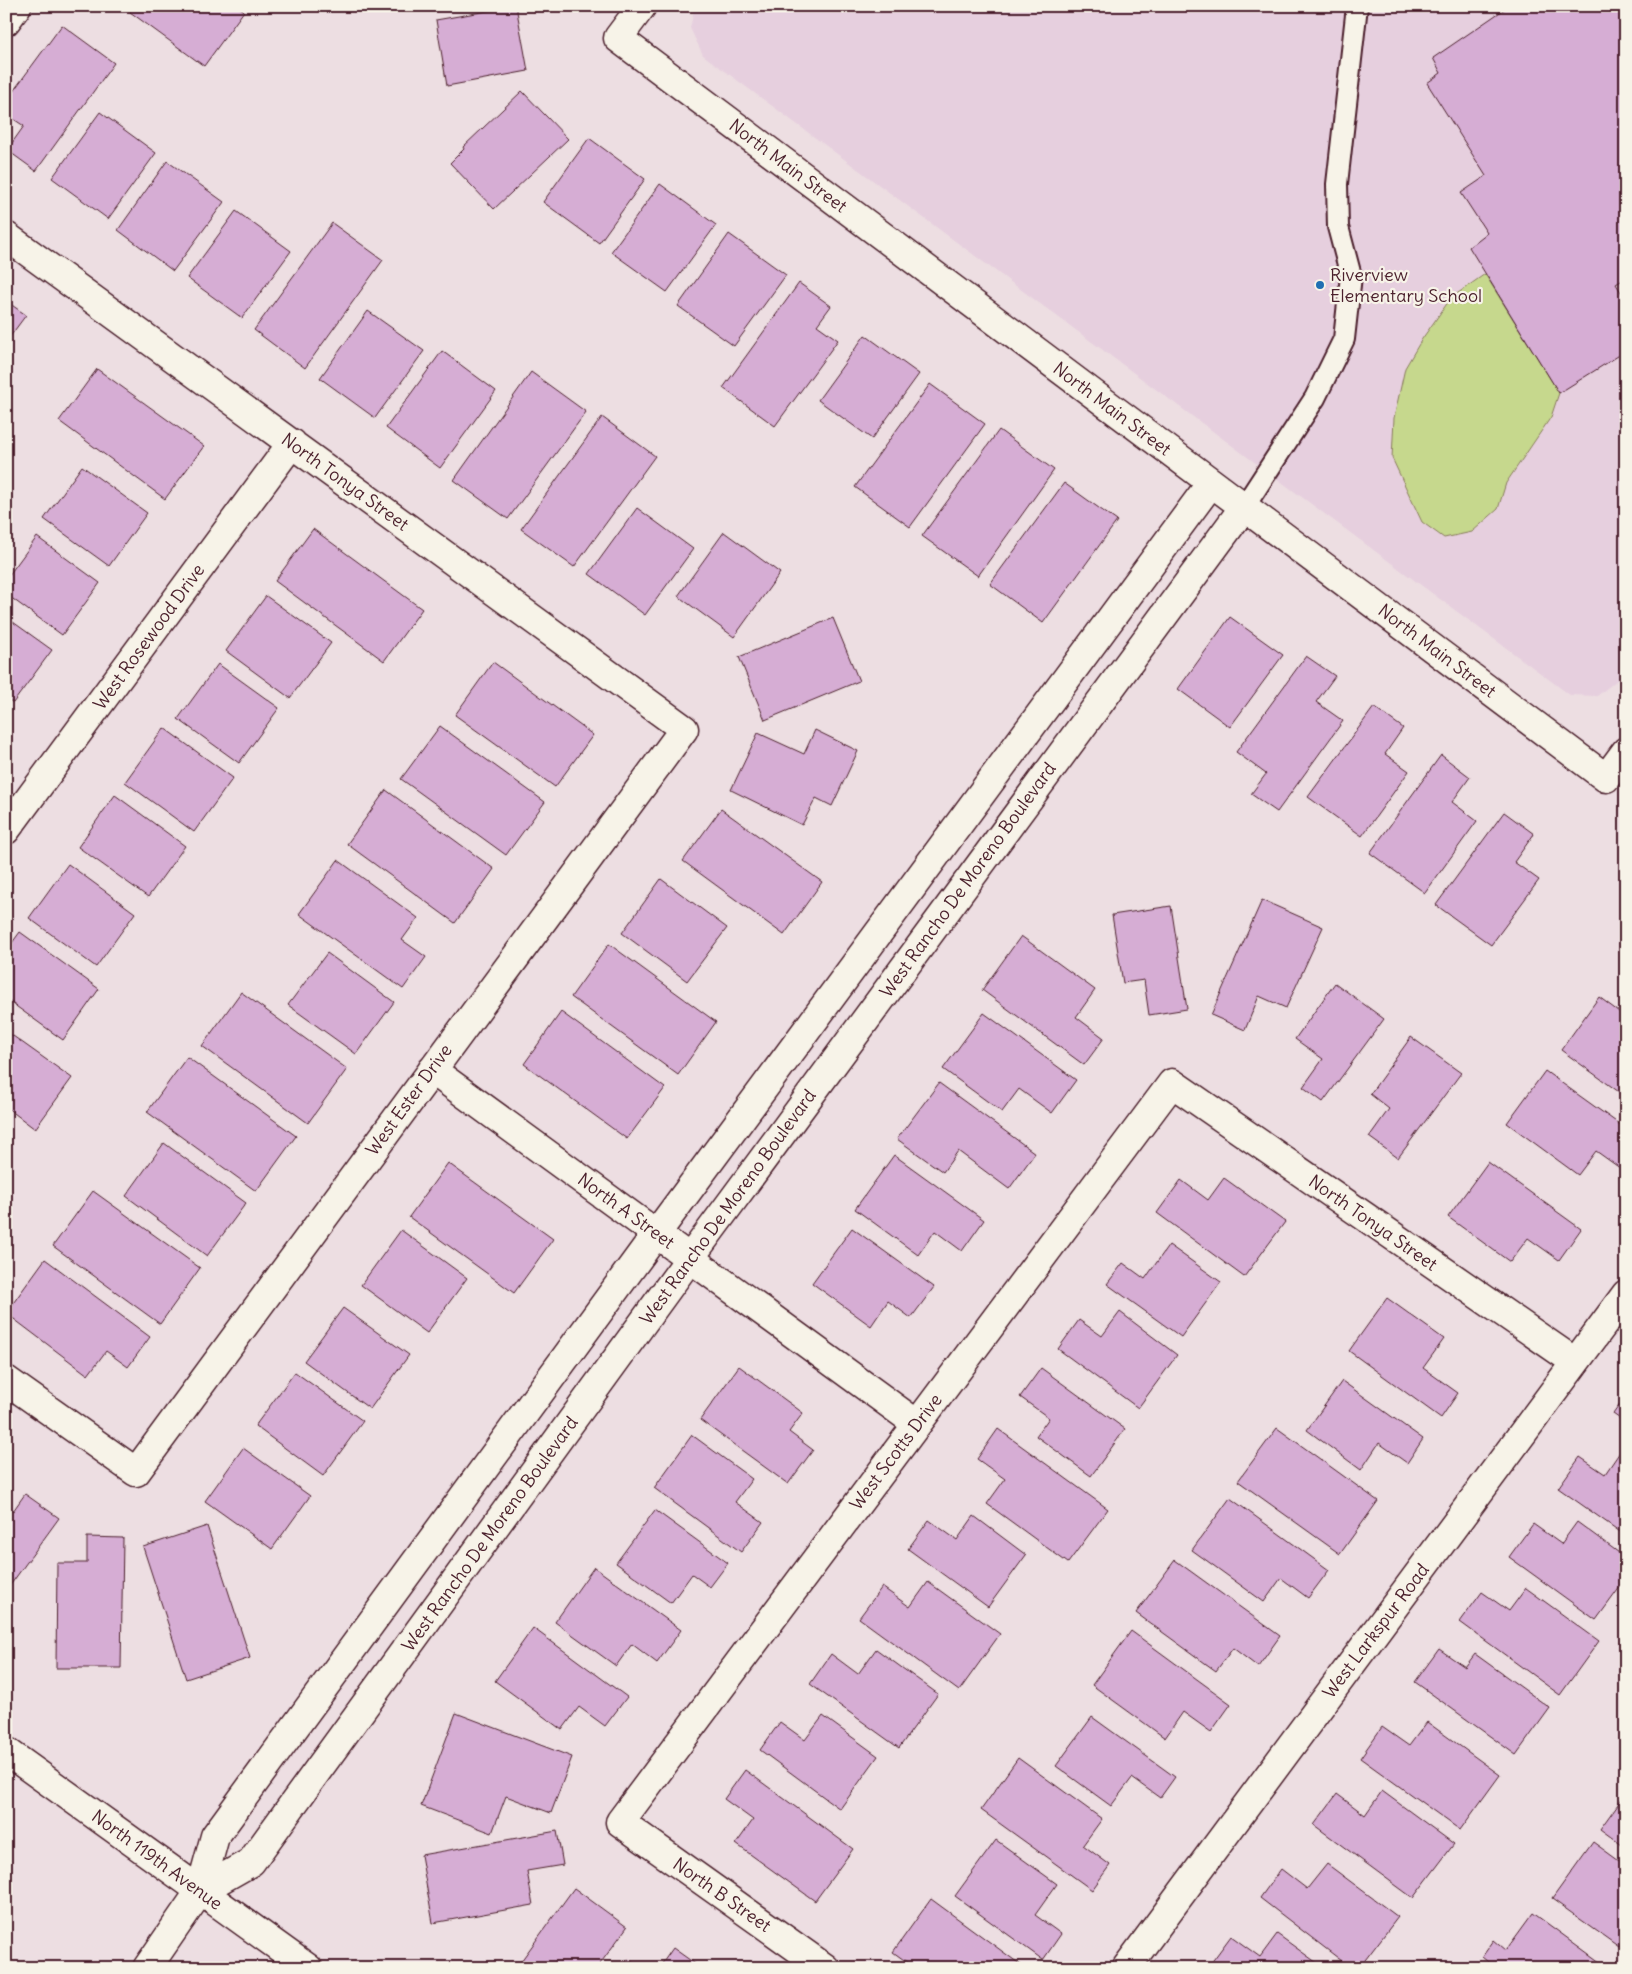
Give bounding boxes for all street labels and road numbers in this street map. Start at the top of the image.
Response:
street label: North Main Street [725,114,852,218]
street label: North Main Street [1049,357,1176,461]
street label: North Tonya Street [277,428,414,536]
street label: West Rosewood Drive [88,559,209,714]
street label: North Main Street [1374,599,1501,703]
street label: West Rancho De Moreno Boulevard [874,757,1061,1002]
street label: West Ester Drive [360,1039,457,1160]
street label: West Rancho De Moreno Boulevard [634,1084,821,1329]
street label: North A Street [573,1168,679,1254]
street label: North Tonya Street [1304,1170,1442,1276]
street label: West Scotts Drive [844,1389,947,1515]
street label: West Rancho De Moreno Boulevard [396,1411,583,1656]
street label: West Larkspur Road [1317,1558,1434,1703]
street label: North 119th Avenue [87,1804,227,1915]
street label: North B Street [669,1852,776,1937]

